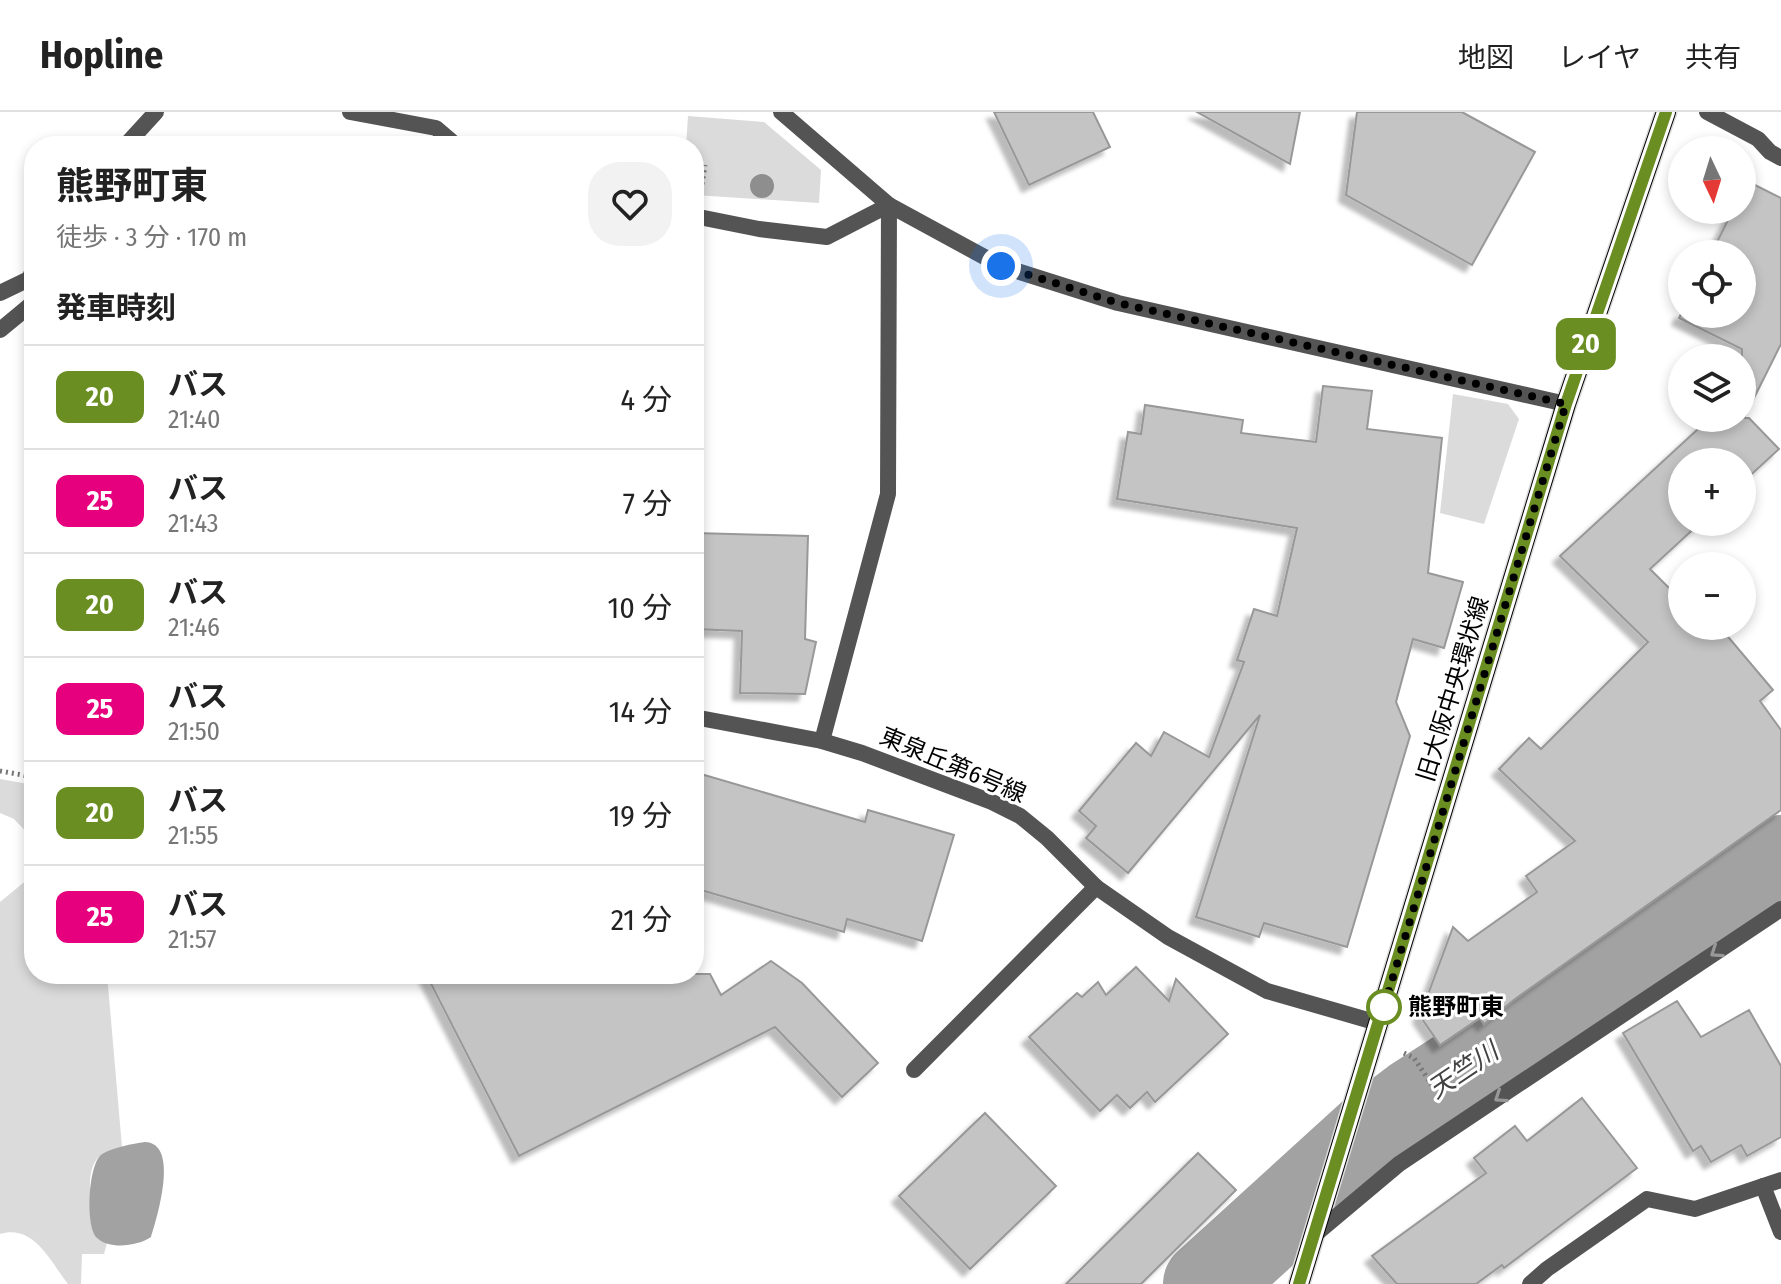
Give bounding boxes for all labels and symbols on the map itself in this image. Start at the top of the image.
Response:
north arrow [1668,136,1756,224]
your location [981,246,1021,286]
line badge: 20 [1550,318,1622,370]
street label: 旧大阪中央環状線 [1412,593,1494,785]
street label: 東泉丘第6号線 [876,722,1030,808]
one-way arrow [1710,943,1725,958]
marker: 熊野町東 [1367,990,1401,1024]
place label: 熊野町東 [1408,993,1504,1021]
water label: 天竺川 [1422,1034,1507,1105]
one-way arrow [1494,1087,1508,1102]

